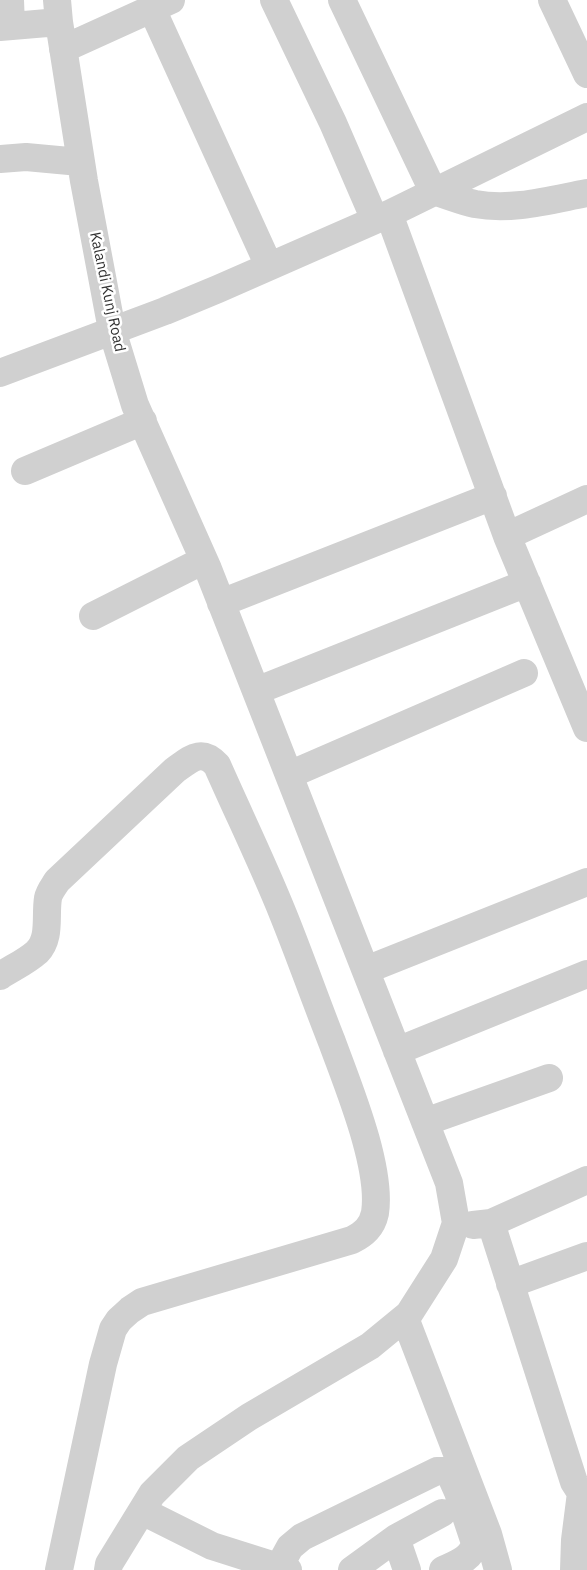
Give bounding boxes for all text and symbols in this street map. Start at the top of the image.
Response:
street label: Kalandi Kunj Road [86,230,128,354]

